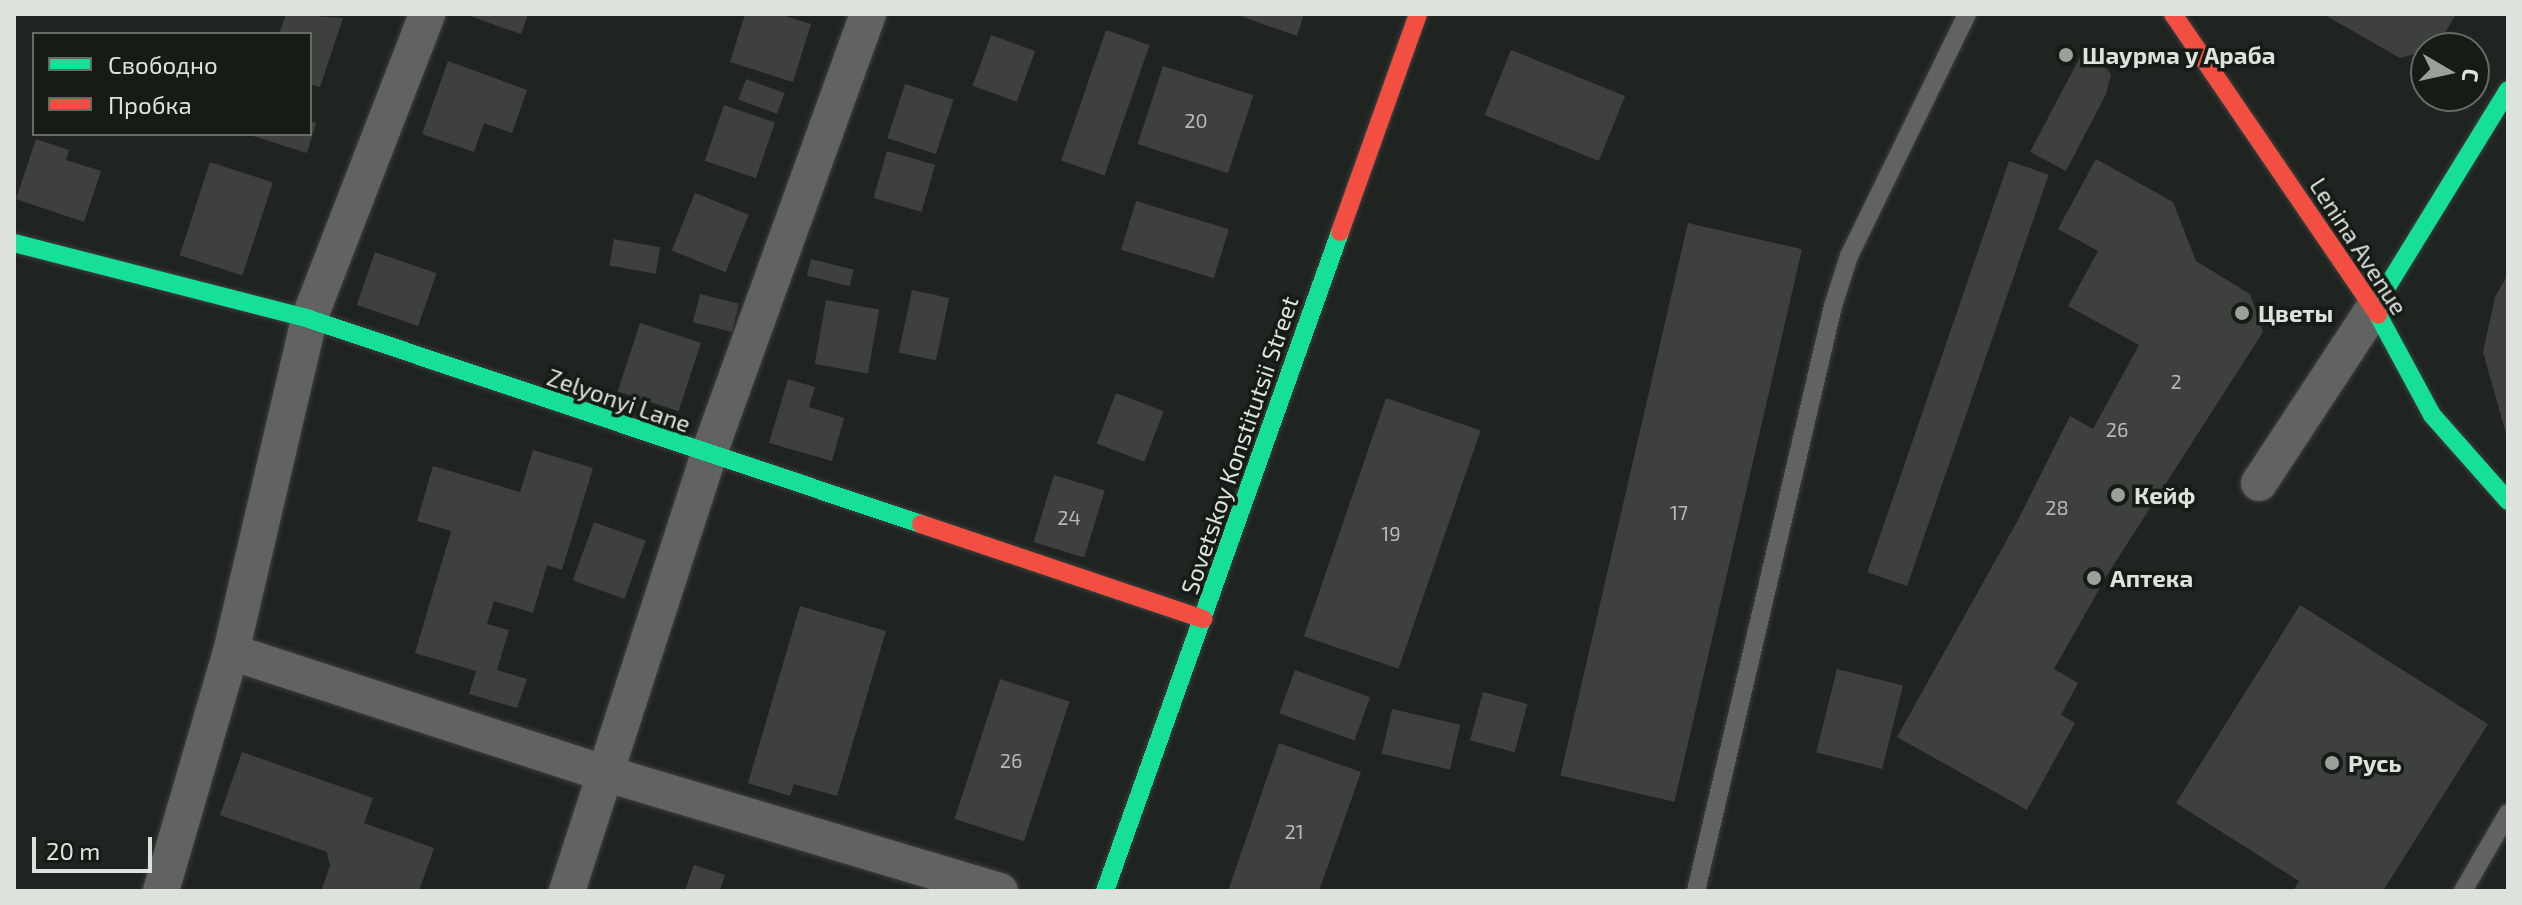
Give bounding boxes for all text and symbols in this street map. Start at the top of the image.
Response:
legend [32,32,312,136]
north arrow [2410,32,2490,112]
place label: Шаурма у Араба [2082,41,2276,69]
marker: Шаурма у Араба [2057,46,2075,64]
text: Свободно [108,50,218,79]
text: С [2458,67,2486,84]
text: Пробка [108,90,192,119]
house number: 20 [1184,108,1208,132]
street label: Lenina Avenue [2304,172,2414,320]
street label: Sovetskoy Konstitutsii Street [1174,292,1304,598]
place label: Цветы [2258,299,2333,327]
marker: Цветы [2233,304,2251,322]
street label: Zelyonyi Lane [544,362,694,438]
house number: 2 [2170,369,2182,393]
house number: 26 [2106,417,2128,441]
place label: Кейф [2134,481,2195,509]
marker: Кейф [2109,486,2127,504]
house number: 28 [2045,495,2069,519]
house number: 17 [1670,500,1688,524]
house number: 24 [1057,505,1081,529]
house number: 19 [1381,521,1401,545]
place label: Аптека [2110,564,2193,592]
marker: Аптека [2085,569,2103,587]
house number: 26 [1000,748,1022,772]
place label: Русь [2348,749,2402,777]
marker: Русь [2323,754,2341,772]
house number: 21 [1284,819,1304,843]
scale bar [36,821,156,871]
text: 20 m [46,836,100,865]

